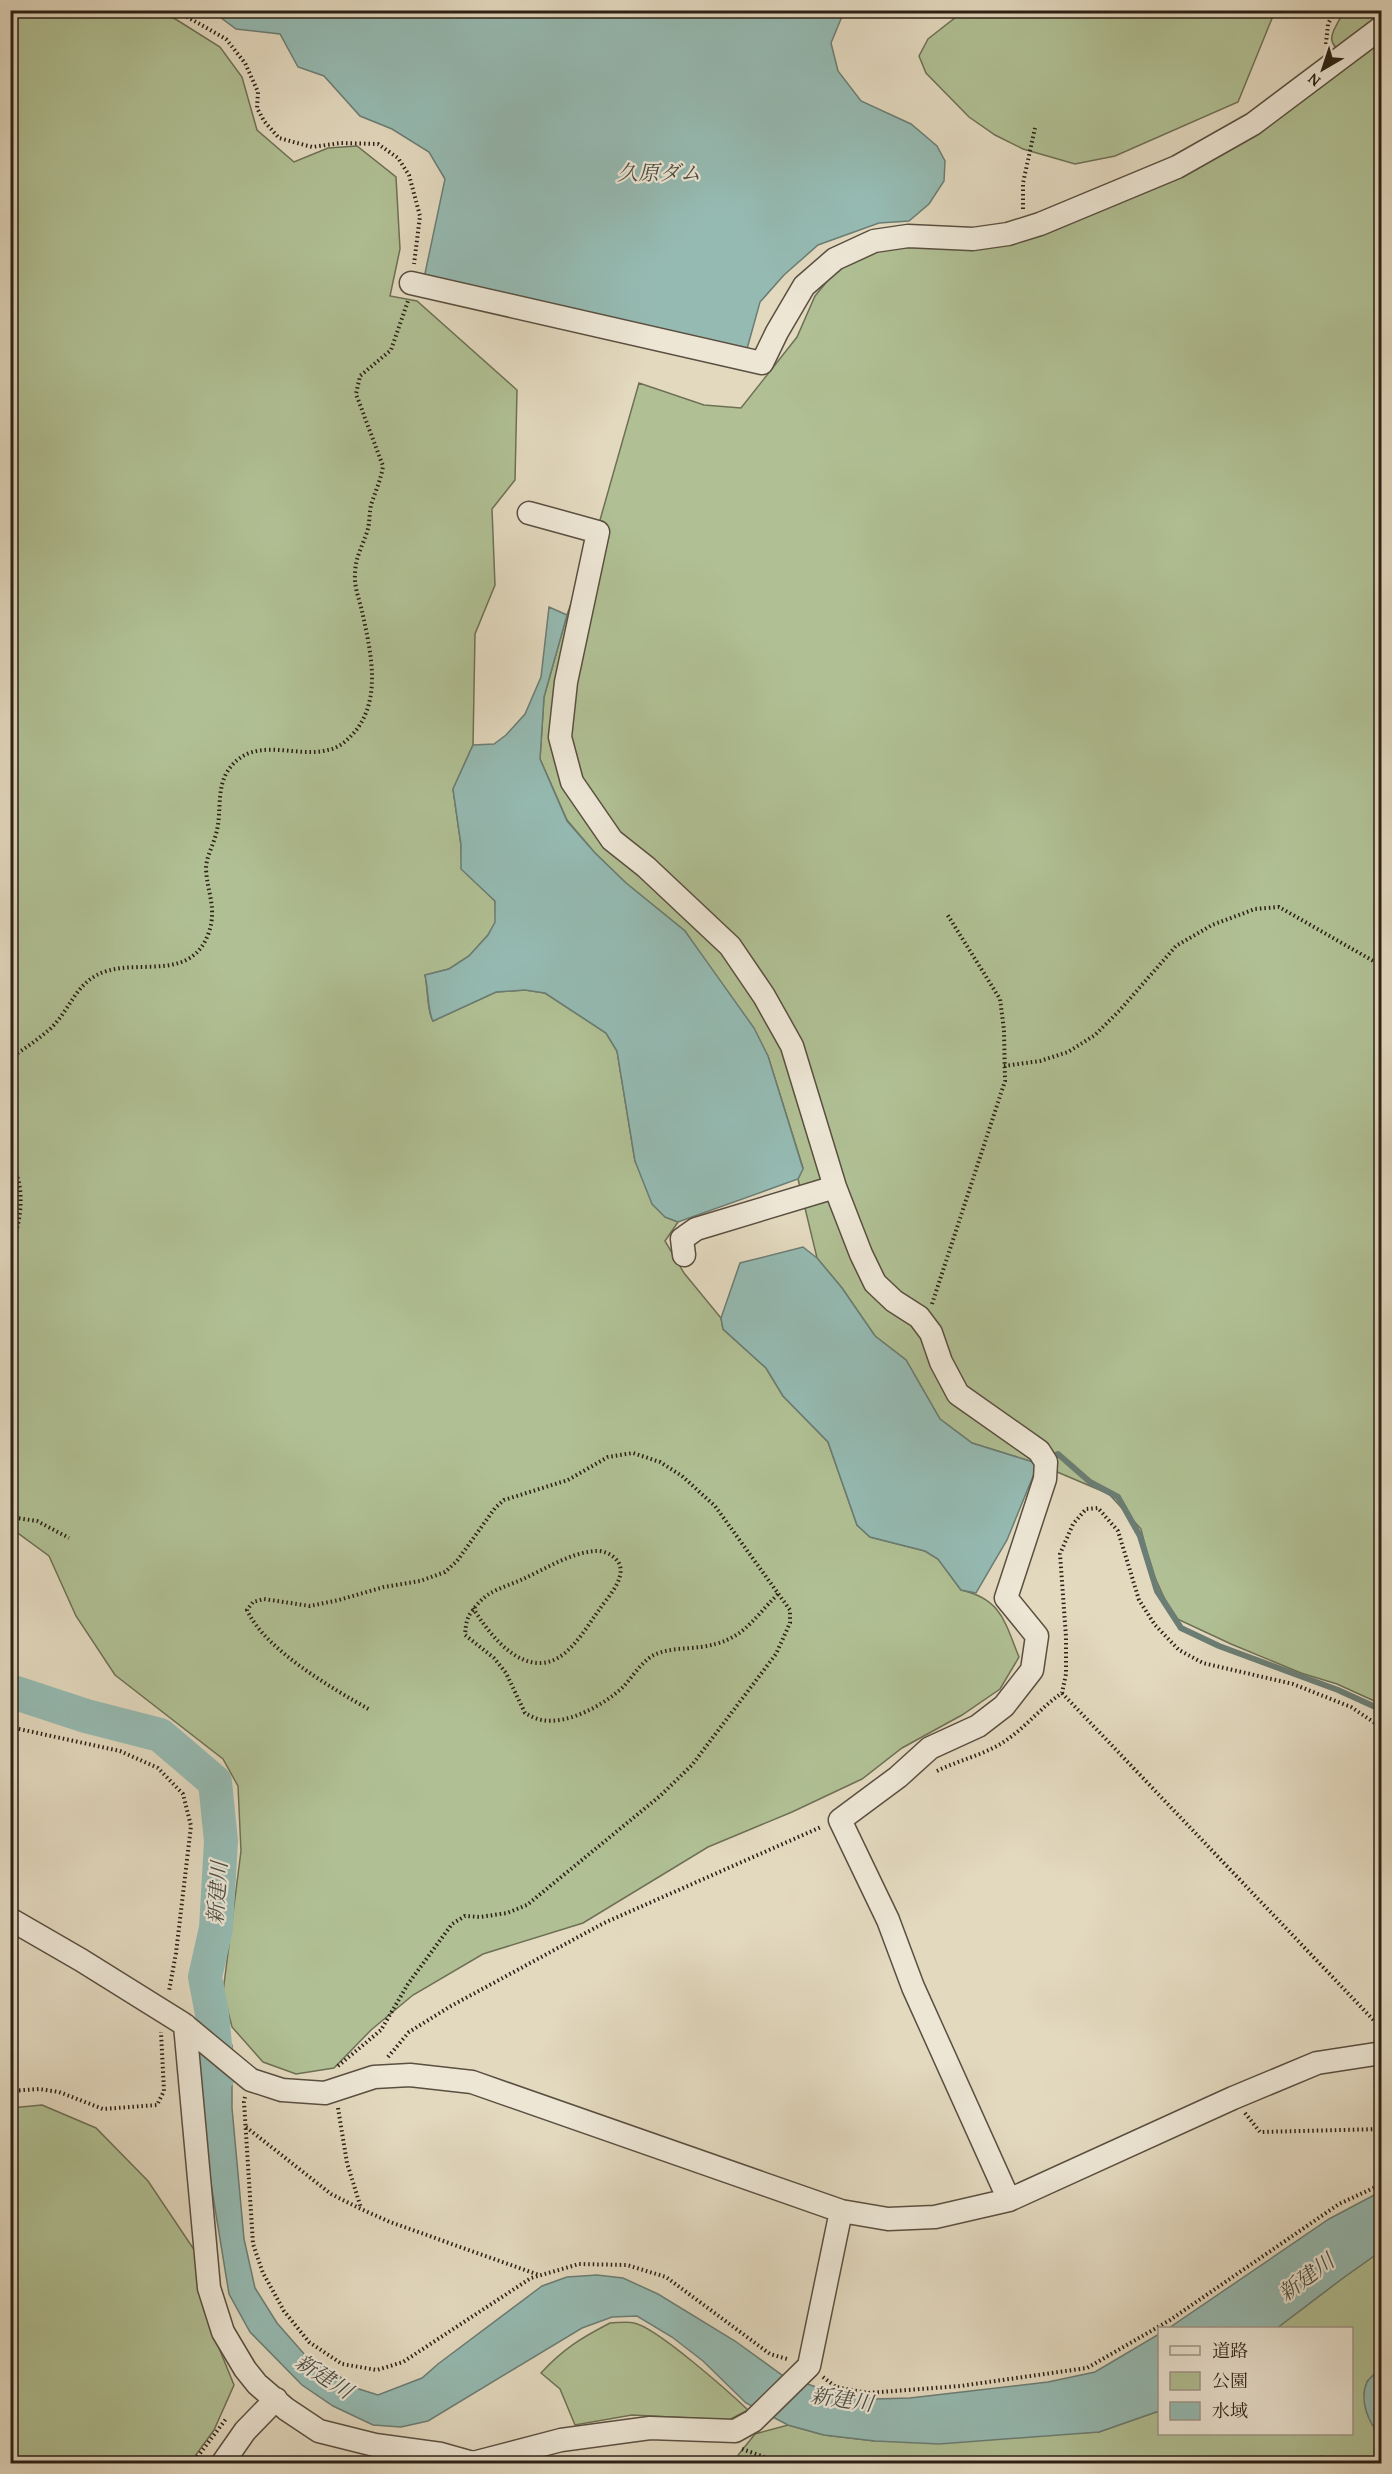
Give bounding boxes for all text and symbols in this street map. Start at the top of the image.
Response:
north arrow [1293,39,1353,99]
text: N [1302,68,1325,93]
water label: 久原ダム [617,157,701,188]
water label: 新建川 [199,1859,235,1926]
water label: 新建川 [1272,2244,1342,2308]
legend [1158,2327,1353,2435]
text: 道路 [1212,2337,1248,2364]
water label: 新建川 [289,2346,361,2407]
text: 公園 [1212,2367,1248,2394]
water label: 新建川 [809,2379,877,2419]
text: 水域 [1212,2397,1248,2424]

